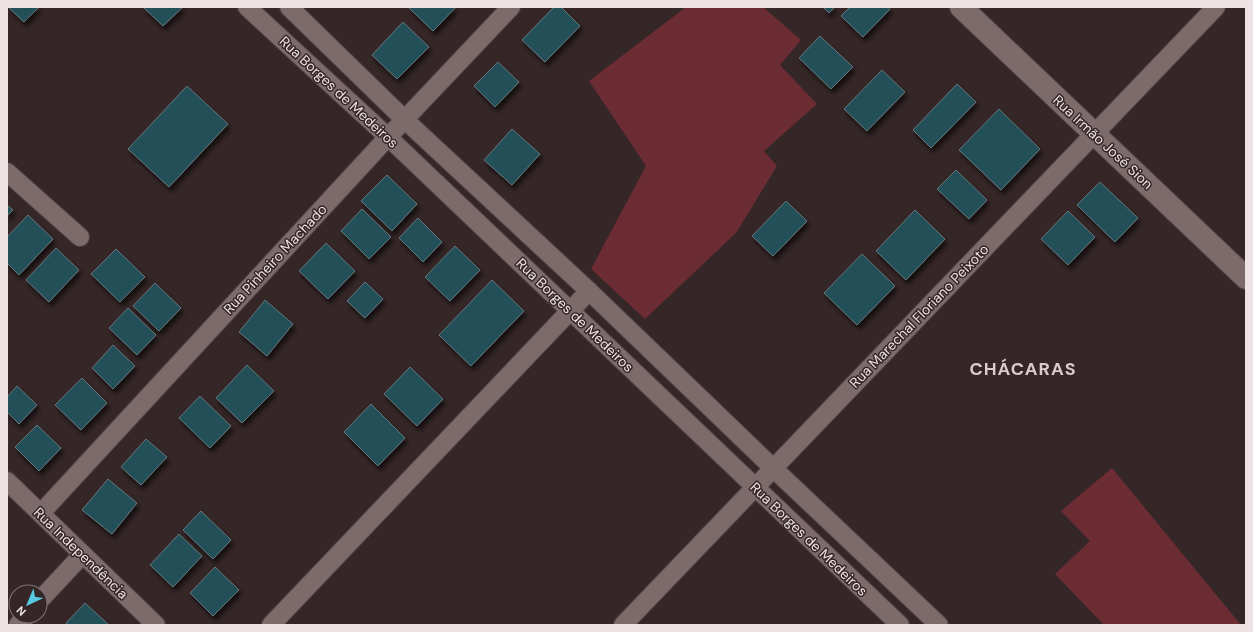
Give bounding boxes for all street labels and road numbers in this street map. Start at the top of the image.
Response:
street label: Rua Borges de Medeiros [276,32,402,152]
street label: Rua Irmão José Sion [1049,91,1157,193]
street label: Rua Pinheiro Machado [219,200,331,318]
street label: Rua Marechal Floriano Peixoto [846,240,992,392]
street label: Rua Borges de Medeiros [513,254,637,376]
street label: Rua Borges de Medeiros [747,478,871,600]
street label: Rua Independência [30,503,132,603]

